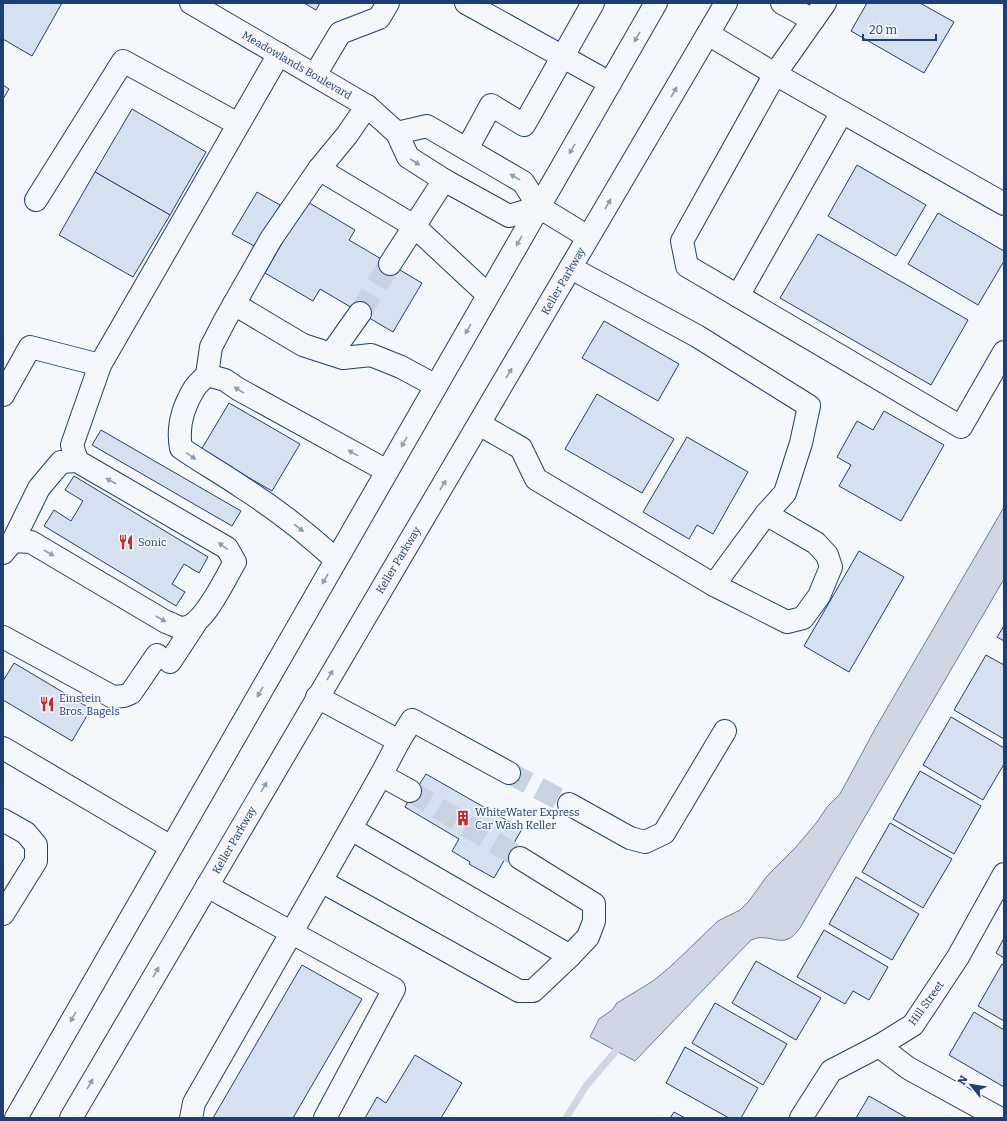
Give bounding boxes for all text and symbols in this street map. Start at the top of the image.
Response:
scale bar [863,16,936,42]
text: 20 m [869,23,898,37]
street label: Meadowlands Boulevard [239,29,354,102]
one-way arrow [633,31,640,43]
one-way arrow [670,86,677,97]
one-way arrow [568,144,575,155]
one-way arrow [409,158,420,165]
one-way arrow [509,174,521,181]
one-way arrow [605,198,612,210]
one-way arrow [516,235,523,246]
street label: Keller Parkway [539,245,588,317]
one-way arrow [465,323,472,335]
one-way arrow [505,367,512,379]
one-way arrow [233,386,245,393]
one-way arrow [400,436,407,448]
one-way arrow [347,449,359,456]
one-way arrow [185,452,197,459]
one-way arrow [105,477,117,484]
one-way arrow [439,479,446,491]
one-way arrow [294,523,305,532]
street label: Keller Parkway [373,524,424,596]
restaurant icon: Sonic [117,533,135,551]
place label: Sonic [138,536,167,549]
one-way arrow [217,542,228,551]
one-way arrow [43,549,55,556]
one-way arrow [321,573,328,585]
one-way arrow [155,615,167,622]
one-way arrow [327,669,334,681]
one-way arrow [257,686,264,698]
place label: Einstein Bros. Bagels [59,692,120,718]
restaurant icon: Einstein Bros. Bagels [38,695,56,713]
one-way arrow [261,782,268,793]
street label: Keller Parkway [210,804,259,876]
place label: WhiteWater Express Car Wash Keller [475,806,580,832]
building icon: WhiteWater Express Car Wash Keller [454,809,472,827]
one-way arrow [152,967,160,977]
street label: Hill Street [906,979,947,1028]
one-way arrow [70,1011,77,1023]
north arrow [951,1065,991,1105]
text: N [955,1073,971,1087]
one-way arrow [87,1078,94,1090]

